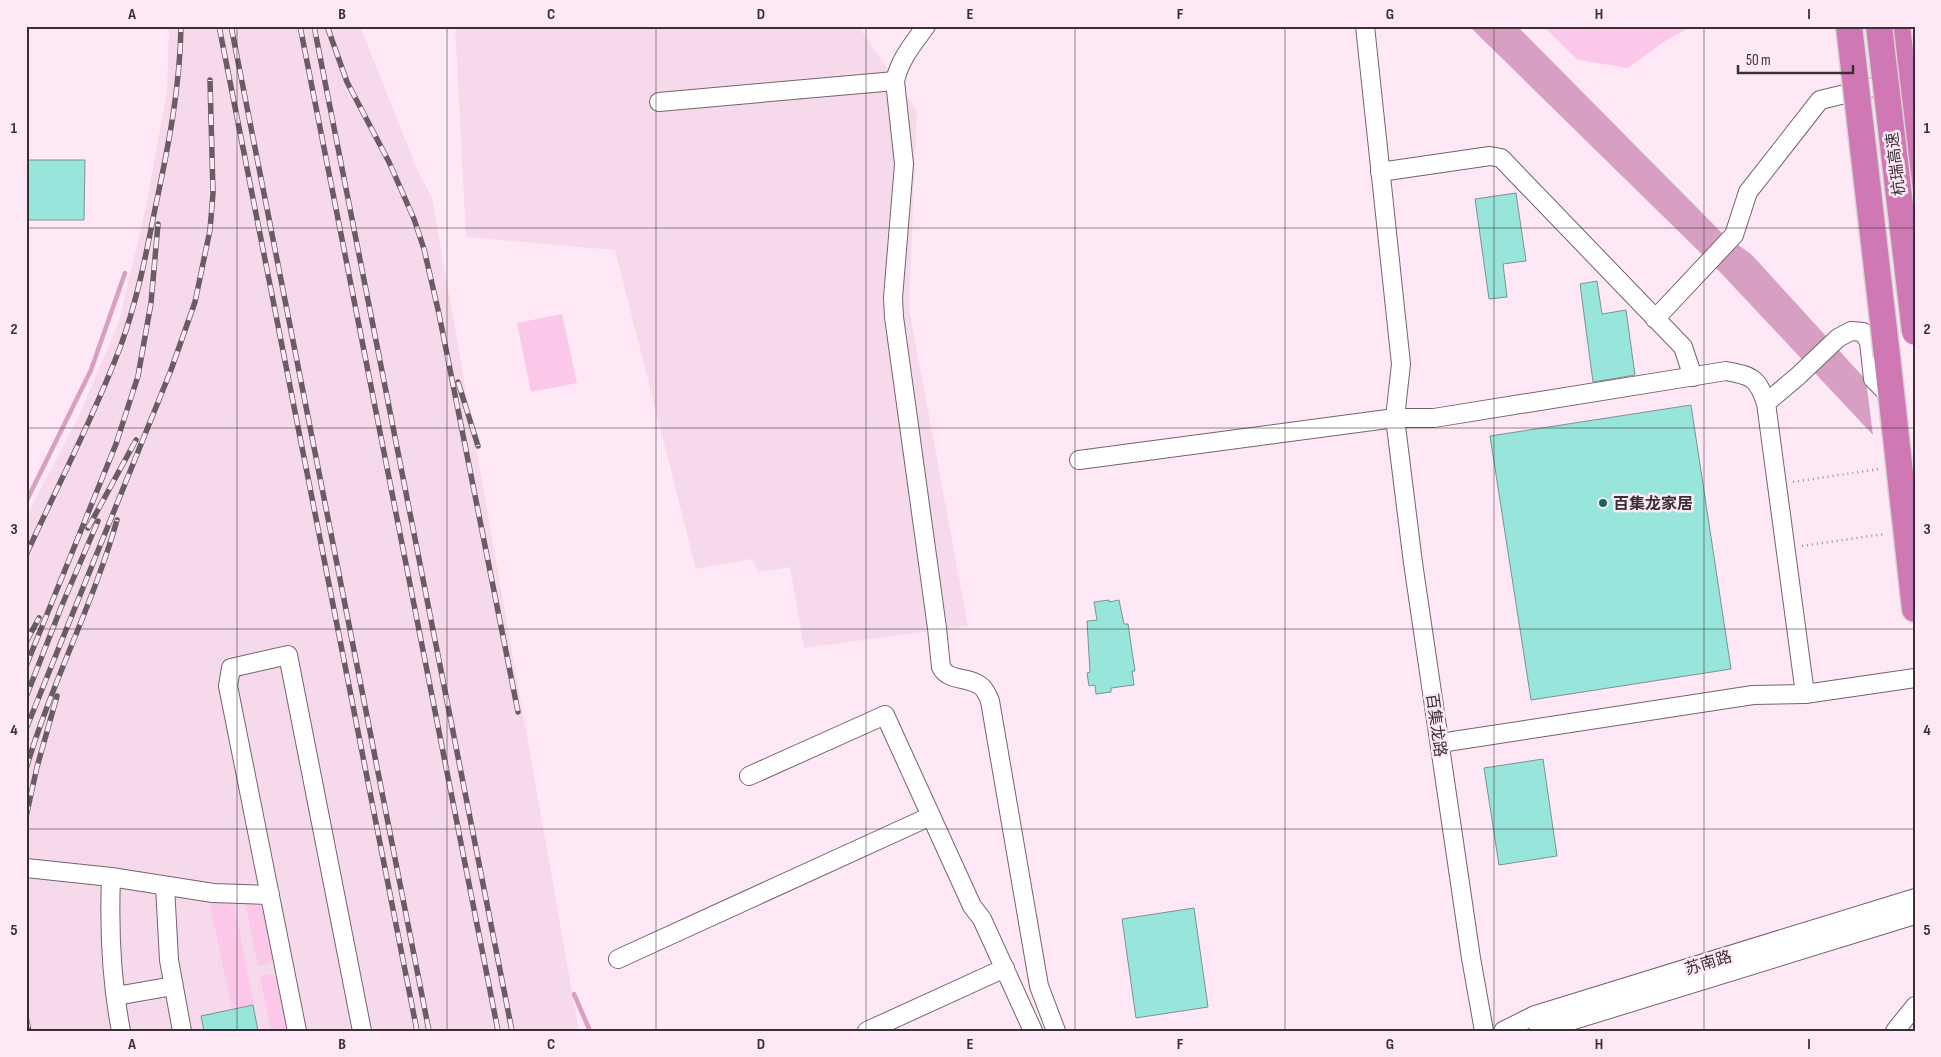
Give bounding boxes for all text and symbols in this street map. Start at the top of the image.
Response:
text: A [127,5,136,24]
text: B [338,5,346,24]
text: C [547,5,555,24]
text: D [757,5,765,24]
text: E [967,5,974,24]
text: F [1177,5,1184,24]
text: G [1386,5,1394,24]
text: H [1595,5,1603,24]
text: I [1807,5,1811,24]
scale bar [1738,42,1854,74]
text: 50 m [1746,51,1771,70]
text: 1 [11,119,18,138]
text: 1 [1924,119,1931,138]
street label: 杭瑞高速 [1883,131,1910,197]
text: 2 [10,320,18,339]
text: 2 [1923,320,1931,339]
place label: 百集龙家居 [1613,494,1693,514]
marker: 百集龙家居 [1597,497,1609,509]
text: 3 [10,520,18,539]
text: 3 [1923,520,1931,539]
street label: 百集龙路 [1422,692,1449,758]
text: 4 [10,721,18,740]
text: 4 [1923,721,1931,740]
text: 5 [10,921,18,940]
text: 5 [1923,921,1931,940]
street label: 苏南路 [1683,947,1734,980]
text: A [127,1035,136,1054]
text: B [338,1035,346,1054]
text: C [547,1035,555,1054]
text: D [757,1035,765,1054]
text: E [967,1035,974,1054]
text: F [1177,1035,1184,1054]
text: G [1386,1035,1394,1054]
text: H [1595,1035,1603,1054]
text: I [1807,1035,1811,1054]

